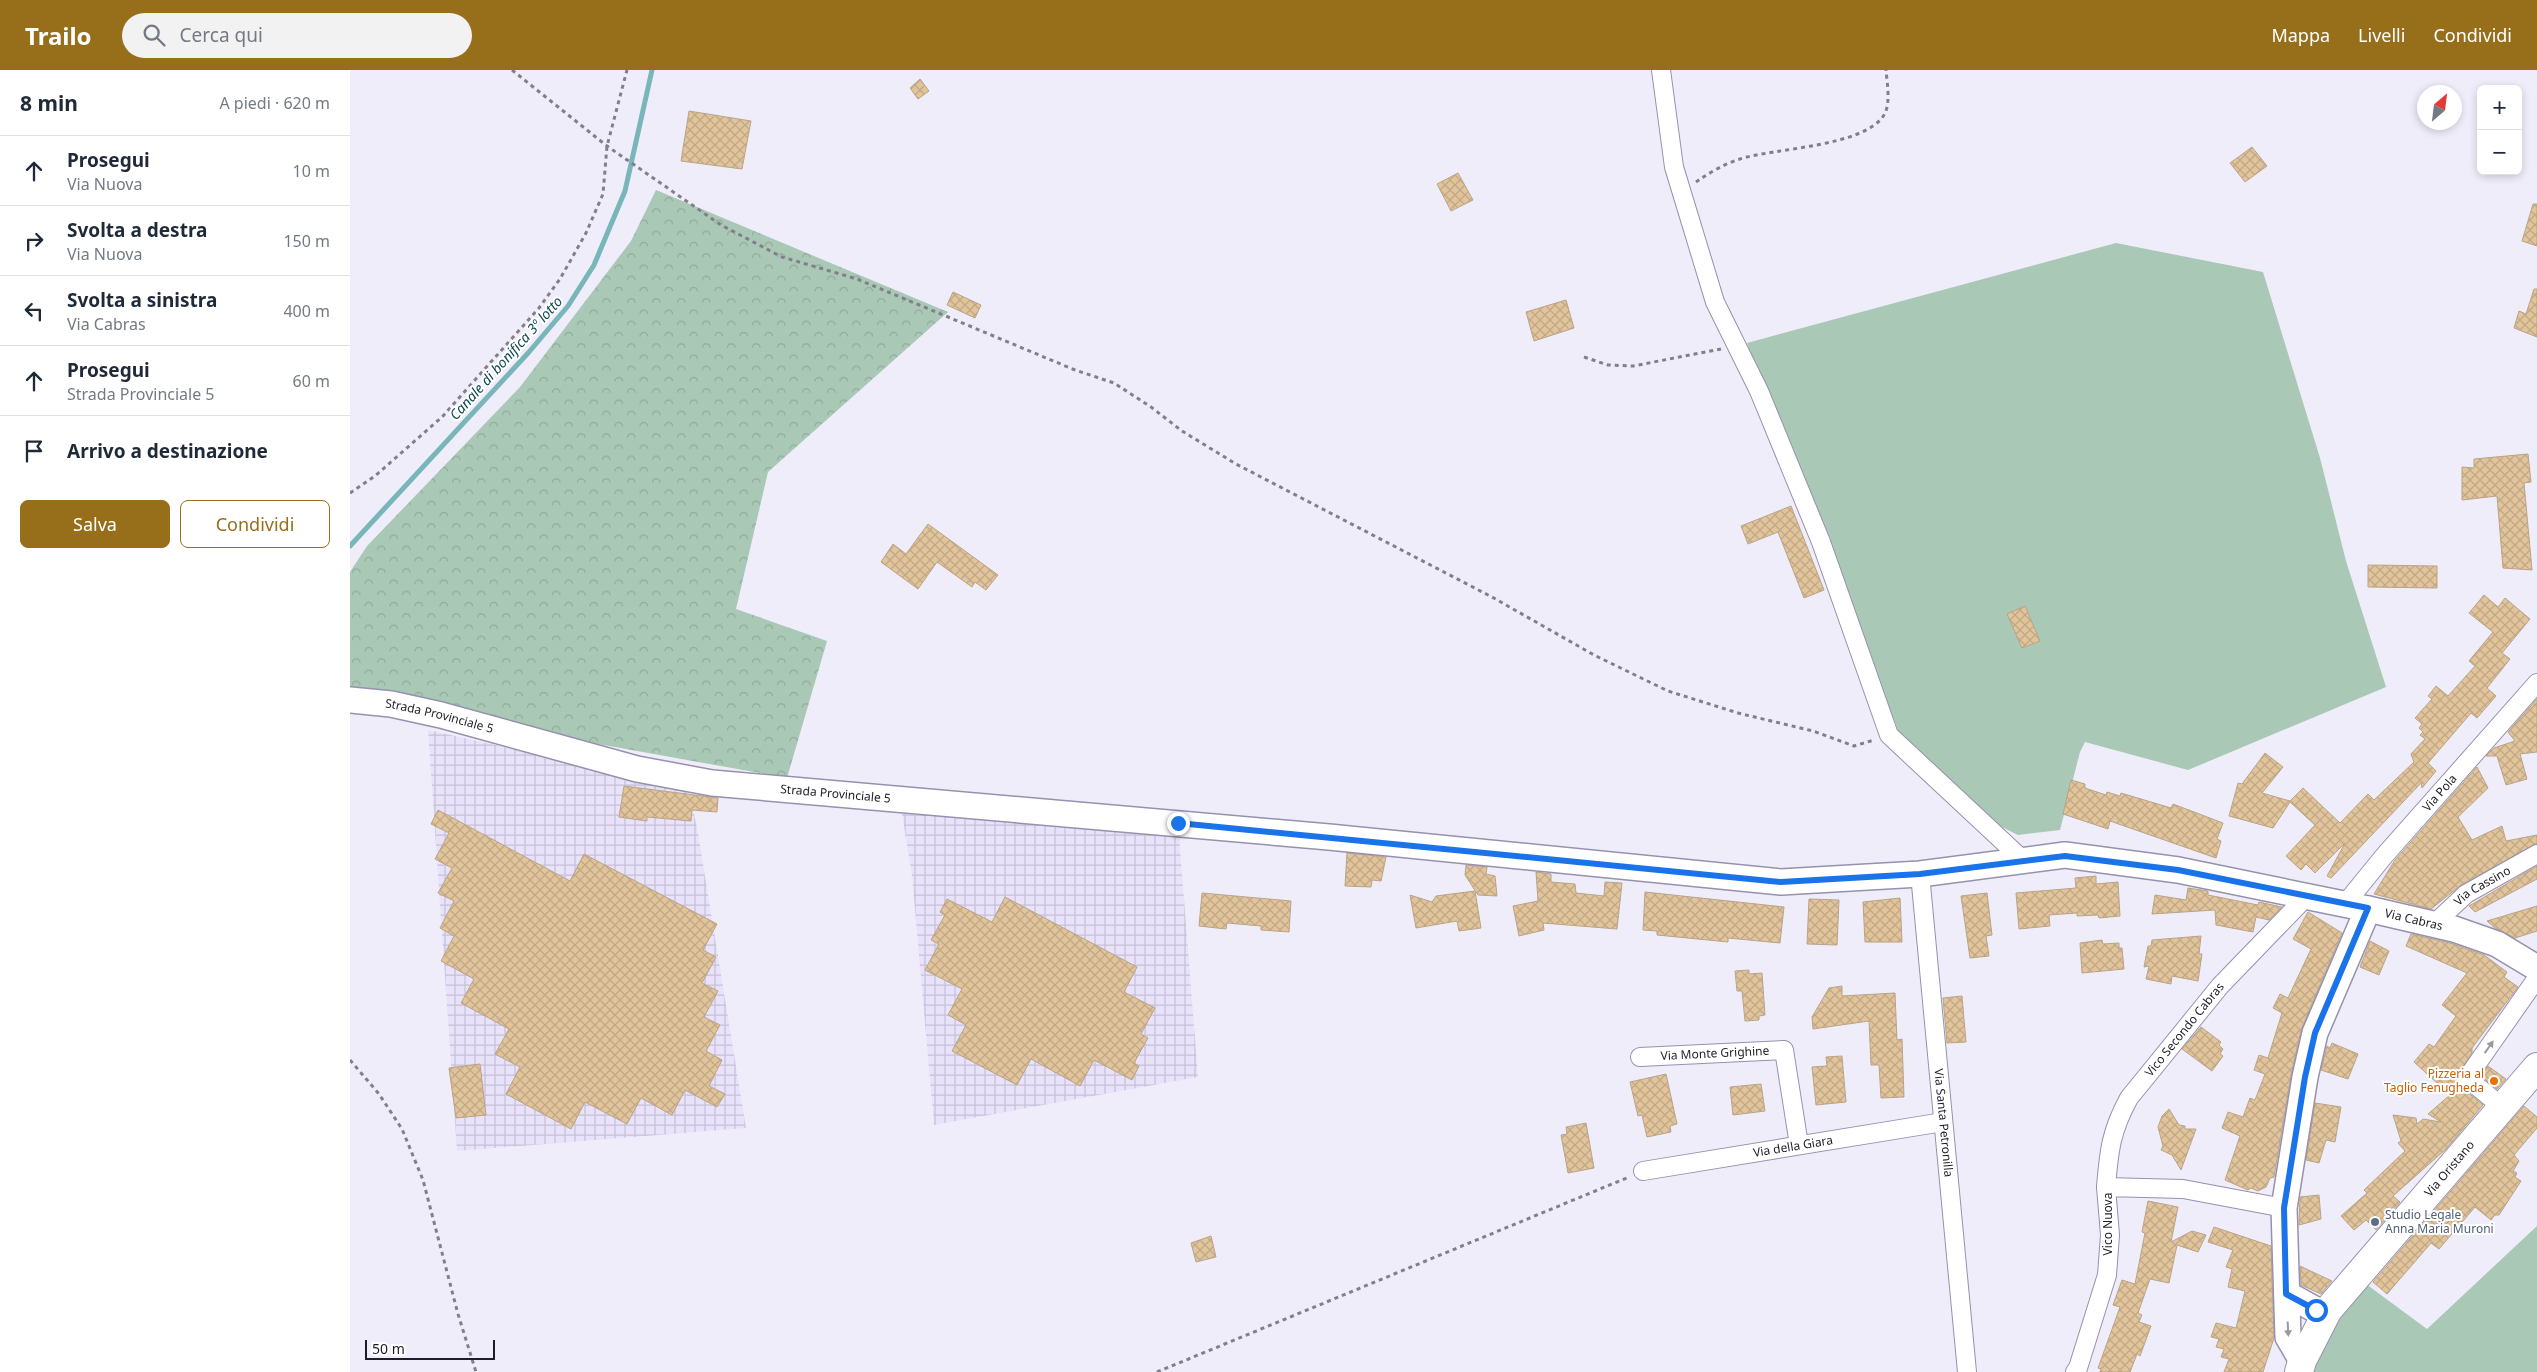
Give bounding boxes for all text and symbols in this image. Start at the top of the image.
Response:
search box [122,13,472,58]
text: Trailo [25,19,92,52]
icon: search [140,21,168,49]
text: Cerca qui [180,22,263,48]
text: Mappa [2271,23,2330,47]
text: Livelli [2358,23,2405,47]
text: Condividi [2433,23,2512,47]
north arrow [2417,85,2462,130]
map controls [2477,85,2522,175]
button: + [2477,85,2522,130]
text: 8 min [20,89,78,117]
text: A piedi · 620 m [219,92,330,114]
button: − [2477,130,2522,175]
text: Prosegui [67,147,150,173]
icon: ahead [20,157,48,185]
text: 10 m [293,160,330,182]
text: Via Nuova [67,173,142,195]
text: Svolta a destra [67,217,207,243]
icon: right [20,227,48,255]
text: 150 m [283,230,330,252]
text: Via Nuova [67,243,142,265]
text: Svolta a sinistra [67,287,217,313]
water label: Canale di bonifica 3º lotto [445,292,566,424]
icon: left [20,297,48,325]
text: 400 m [283,300,330,322]
text: Via Cabras [67,313,146,335]
text: Prosegui [67,357,150,383]
icon: ahead [20,367,48,395]
text: 60 m [293,370,330,392]
text: Strada Provinciale 5 [67,383,215,405]
icon: arrive [20,437,48,465]
text: Arrivo a destinazione [67,438,268,464]
button: Salva [20,500,170,548]
button: Condividi [180,500,330,548]
street label: Strada Provinciale 5 [385,694,496,737]
street label: Via Pola [2418,770,2460,815]
street label: Strada Provinciale 5 [780,780,892,807]
route end [1167,812,1190,835]
street label: Via Cassino [2450,862,2514,909]
street label: Via Cabras [2383,904,2445,934]
street label: Vico Secondo Cabras [2141,978,2228,1080]
one-way arrow [2484,1040,2494,1054]
street label: Via Monte Grighine [1660,1042,1770,1064]
place label: Pizzeria al Taglio Fenugheda [2384,1065,2484,1096]
street label: Via Santa Petronilla [1930,1068,1958,1178]
marker: Pizzeria al Taglio Fenugheda [2488,1075,2500,1087]
street label: Via della Giara [1752,1131,1834,1161]
street label: Via Oristano [2420,1137,2478,1200]
street label: Vico Nuova [2099,1193,2116,1255]
place label: Studio Legale Anna Maria Muroni [2385,1206,2494,1237]
marker: Studio Legale Anna Maria Muroni [2369,1216,2381,1228]
route start [2305,1299,2328,1322]
one-way arrow [2284,1321,2292,1337]
scale bar [365,1337,495,1360]
text: 50 m [372,1339,405,1358]

